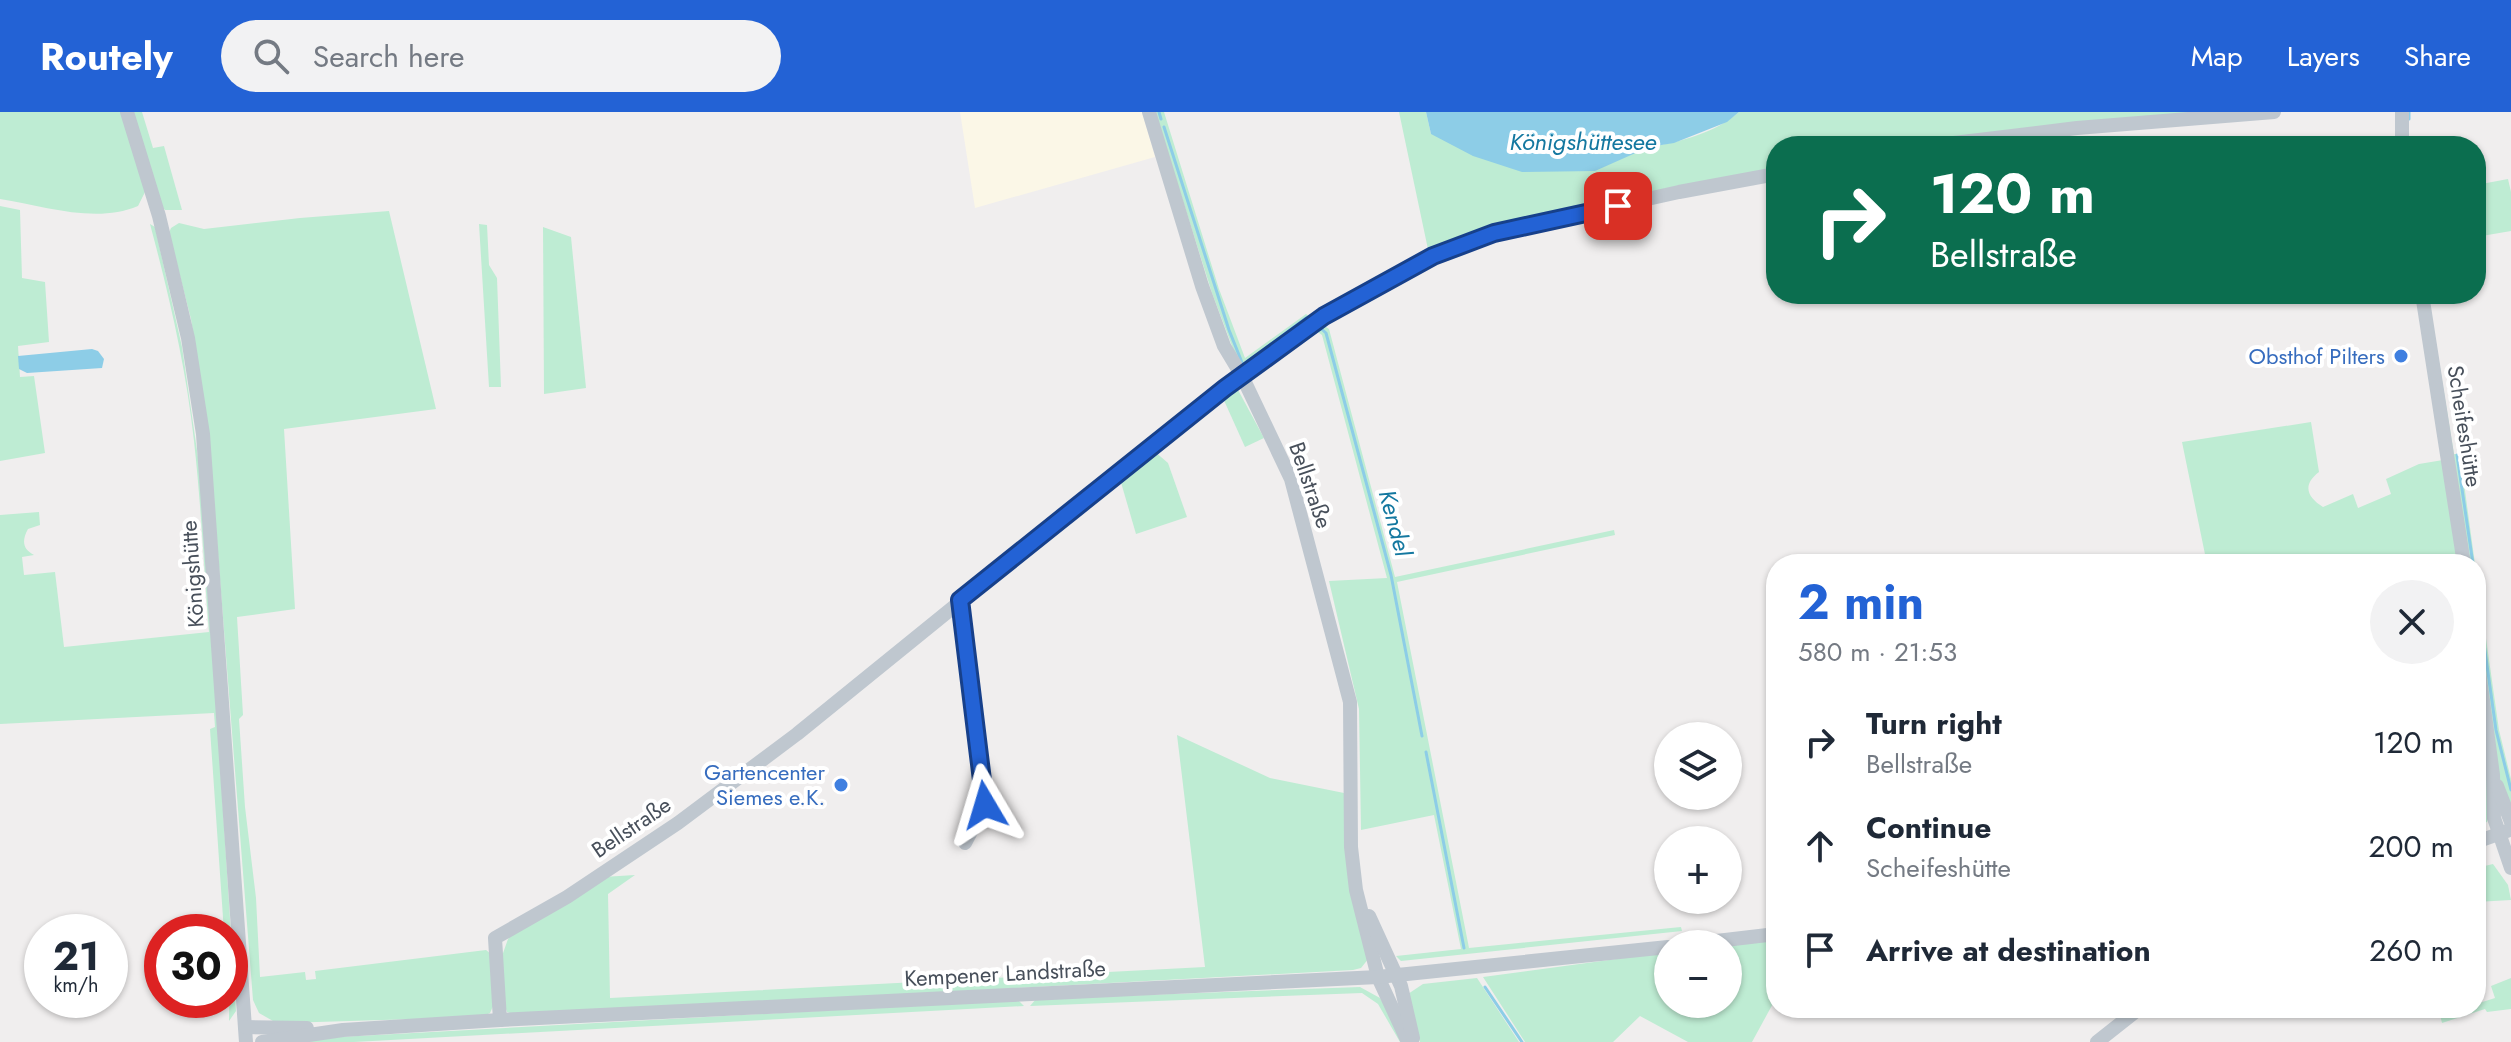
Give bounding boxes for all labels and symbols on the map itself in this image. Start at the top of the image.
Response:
water label: Königshüttesee [1509,124,1657,159]
pin [1584,172,1652,240]
place label: Obsthof Pilters [2249,340,2385,372]
marker: Obsthof Pilters [2392,347,2410,365]
street label: Scheifeshütte [2440,363,2490,489]
street label: Bellstraße [1281,437,1341,533]
water label: Kendel [1370,486,1422,561]
street label: Königshütte [172,519,212,629]
place label: Gartencenter Siemes e.K. [704,756,825,813]
position arrow [943,763,1027,847]
marker: Gartencenter Siemes e.K. [832,776,850,794]
street label: Bellstraße [585,789,677,865]
speed limit sign: 30 [144,914,248,1018]
street label: Kempener Landstraße [903,952,1107,994]

